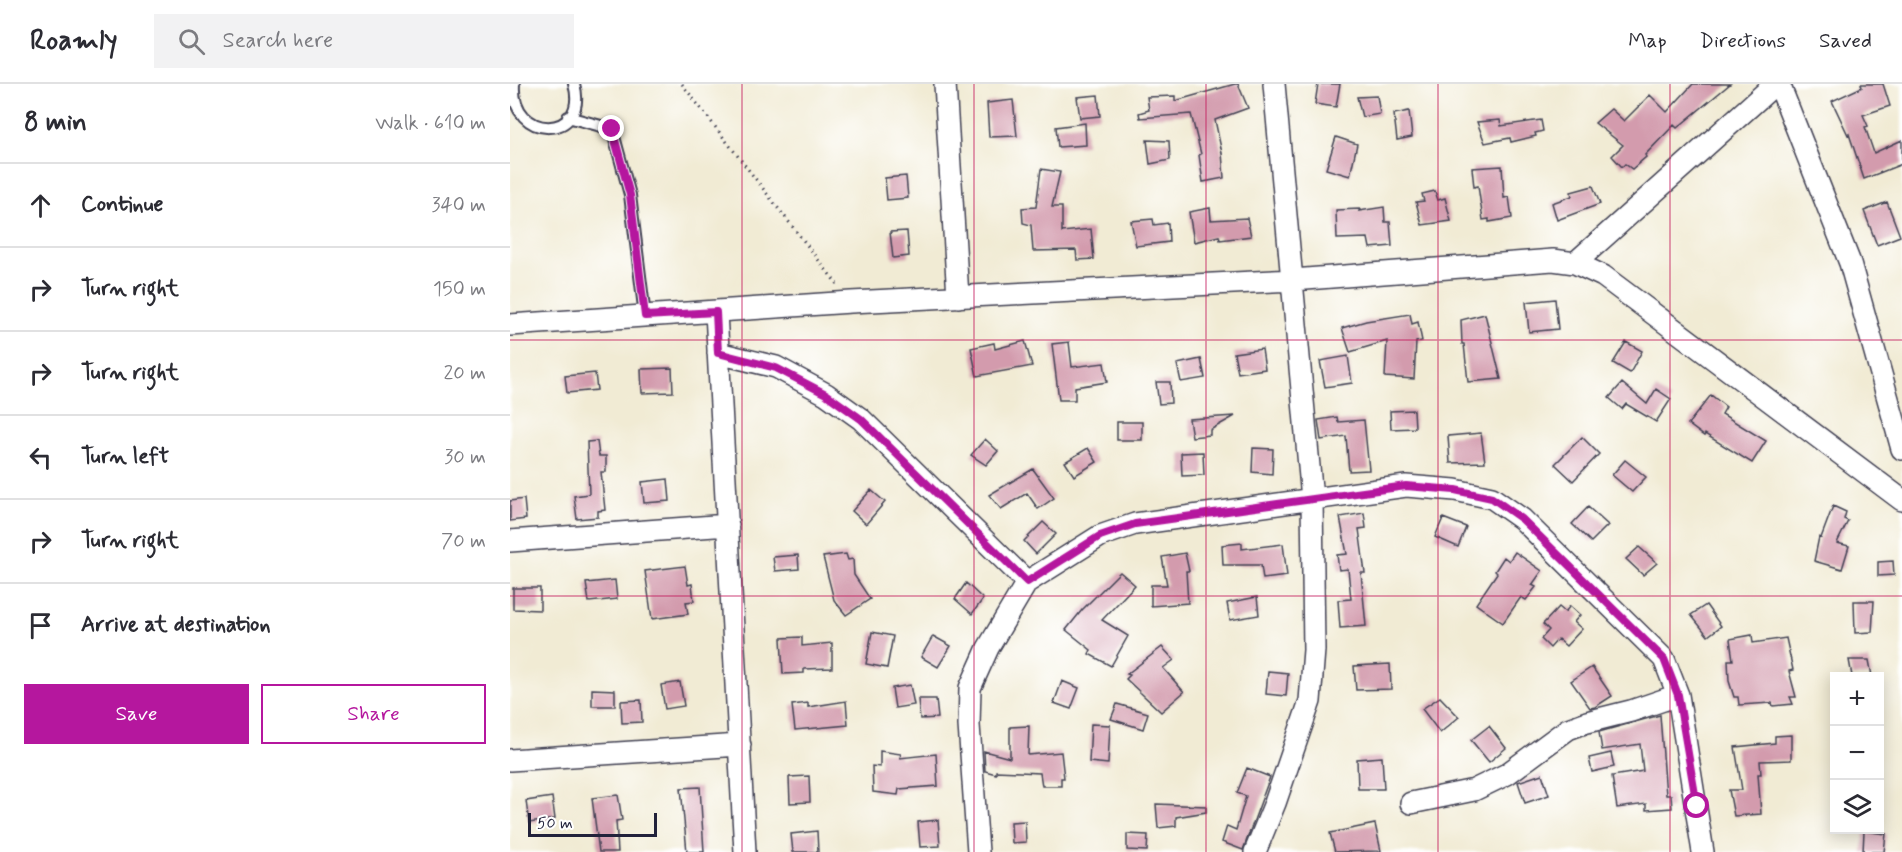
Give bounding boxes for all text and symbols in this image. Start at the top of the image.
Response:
search box [154,14,574,68]
text: Roamly [30,23,118,60]
icon: search [175,25,208,58]
text: Search here [223,27,333,55]
text: Map [1628,27,1667,55]
text: Directions [1700,27,1786,55]
text: Saved [1819,27,1872,55]
text: 8 min [24,106,87,140]
text: Walk · 610 m [375,110,486,137]
route end [598,115,624,141]
icon: ahead [24,189,57,222]
text: Continue [81,191,163,219]
text: 340 m [431,192,486,219]
icon: right [24,273,57,306]
text: Turn right [81,275,179,303]
text: 150 m [433,276,486,303]
icon: right [24,357,57,390]
text: Turn right [81,359,179,387]
text: 20 m [443,360,486,387]
icon: left [24,441,57,474]
text: Turn left [81,443,169,471]
text: 30 m [444,444,486,471]
icon: right [24,525,57,558]
text: Turn right [81,527,179,555]
text: 70 m [441,528,486,555]
icon: arrive [24,609,57,642]
text: Arrive at destination [81,611,271,639]
map controls [1830,672,1884,834]
button: + [1830,672,1884,726]
button: Save [24,684,249,744]
button: Share [261,684,486,744]
button: − [1830,726,1884,780]
button: layers [1830,780,1884,834]
route start [1683,792,1709,818]
scale bar [528,810,657,838]
text: 50 m [537,813,573,834]

